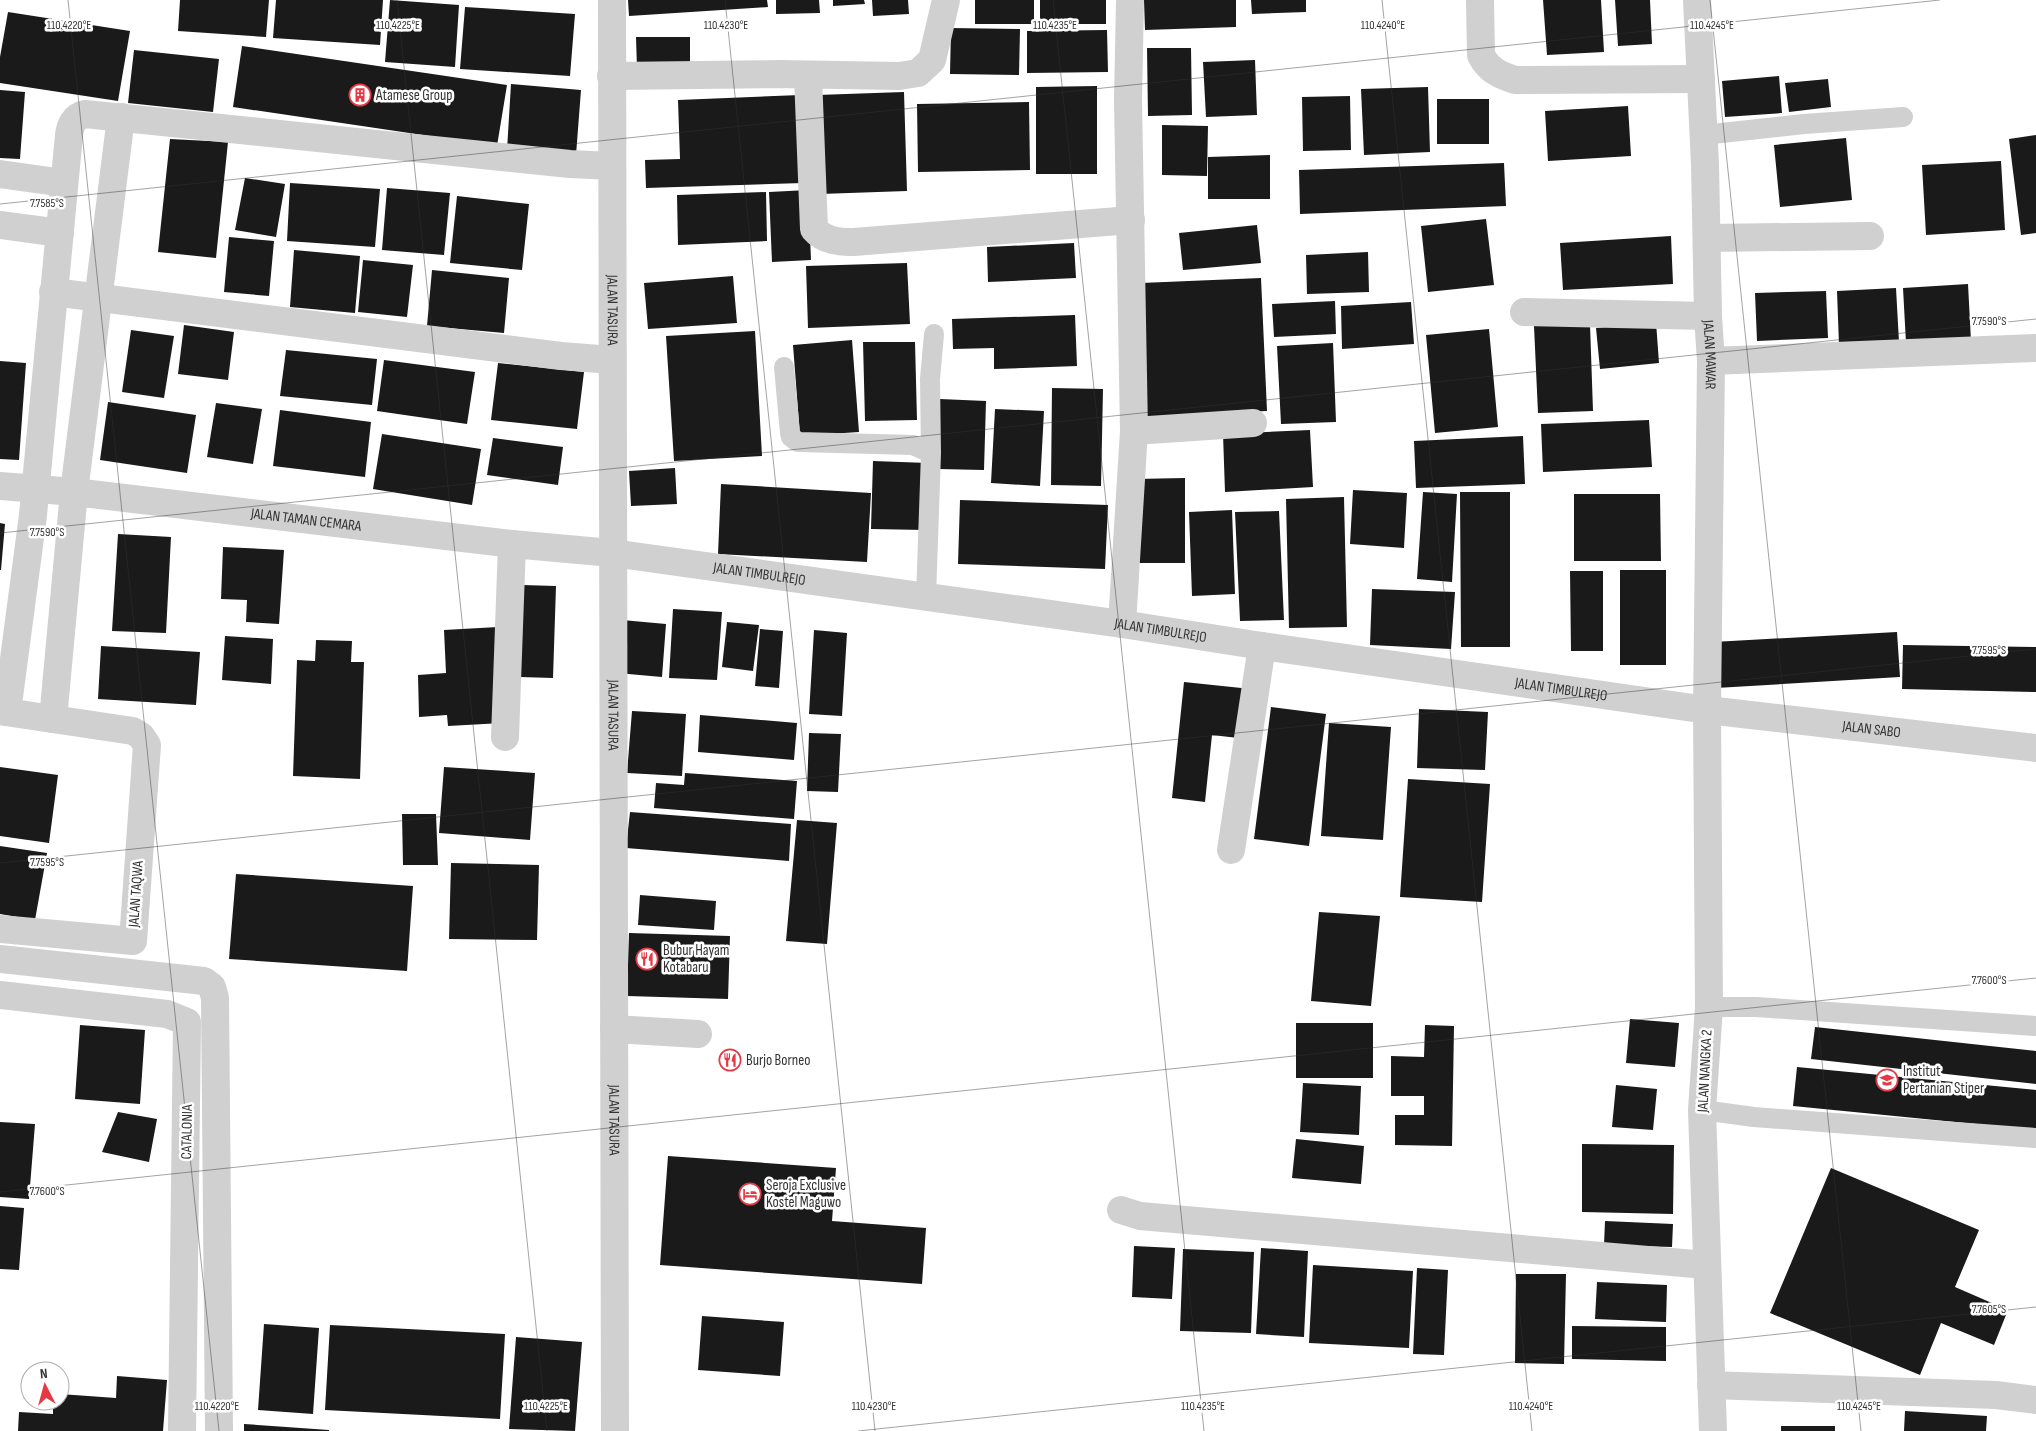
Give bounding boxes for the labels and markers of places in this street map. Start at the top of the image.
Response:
building icon: Atamese Group [348,83,372,107]
place label: Atamese Group [375,86,452,105]
place label: Bubur Hayam Kotabaru [663,941,729,977]
restaurant icon: Bubur Hayam Kotabaru [635,947,659,971]
restaurant icon: Burjo Borneo [718,1048,742,1072]
place label: Burjo Borneo [746,1051,810,1070]
place label: Institut Pertanian Stiper [1903,1062,1985,1098]
school or university icon: Institut Pertanian Stiper [1875,1068,1899,1092]
place label: Seroja Exclusive Kostel Maguwo [766,1176,846,1212]
hotel icon: Seroja Exclusive Kostel Maguwo [738,1182,762,1206]

